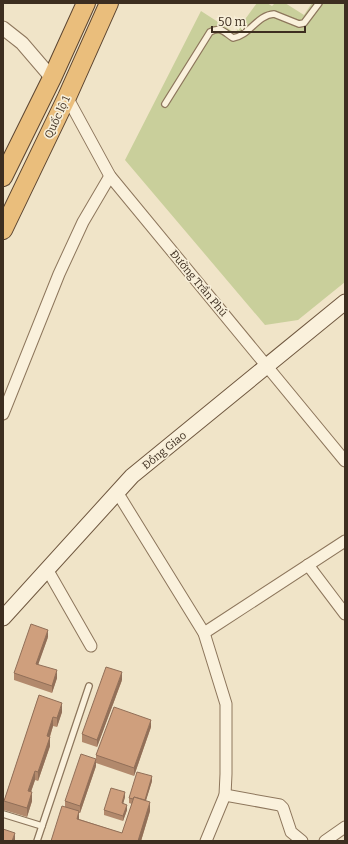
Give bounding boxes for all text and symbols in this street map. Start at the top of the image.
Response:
scale bar [212,8,305,34]
text: 50 m [218,15,247,29]
street label: Quốc lộ 1 [41,93,73,141]
street label: Đường Trần Phú [167,247,231,319]
street label: Đồng Giao [139,428,189,472]

